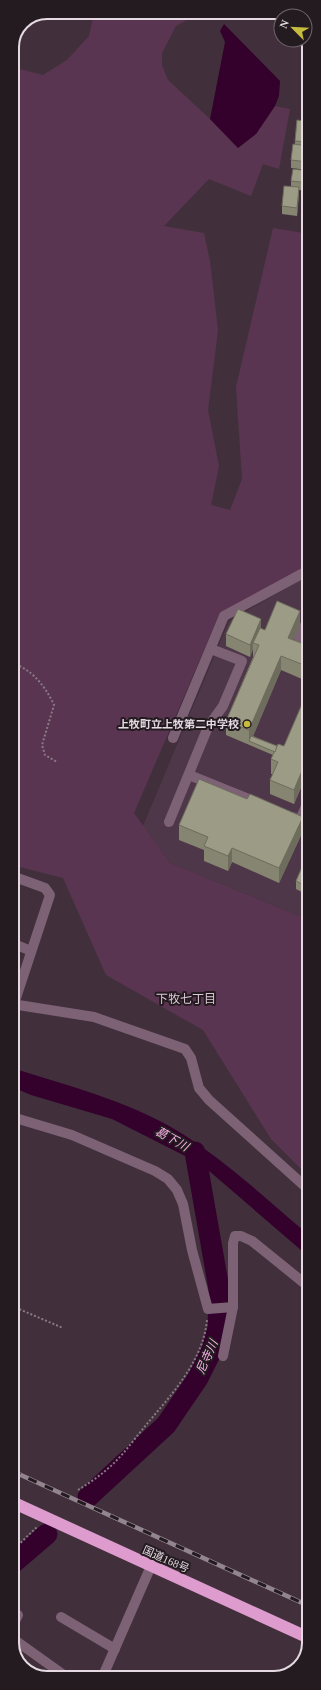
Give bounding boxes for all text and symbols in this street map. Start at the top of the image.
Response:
north arrow [273,8,313,48]
text: N [277,18,291,30]
place label: 上牧町立上牧第二中学校 [118,718,239,730]
marker: 上牧町立上牧第二中学校 [242,719,252,729]
district label: 下牧七丁目 [156,992,216,1006]
water label: 葛下川 [153,1124,193,1155]
water label: 尼寺川 [193,1336,222,1376]
street label: 国道168号 [141,1543,191,1575]

